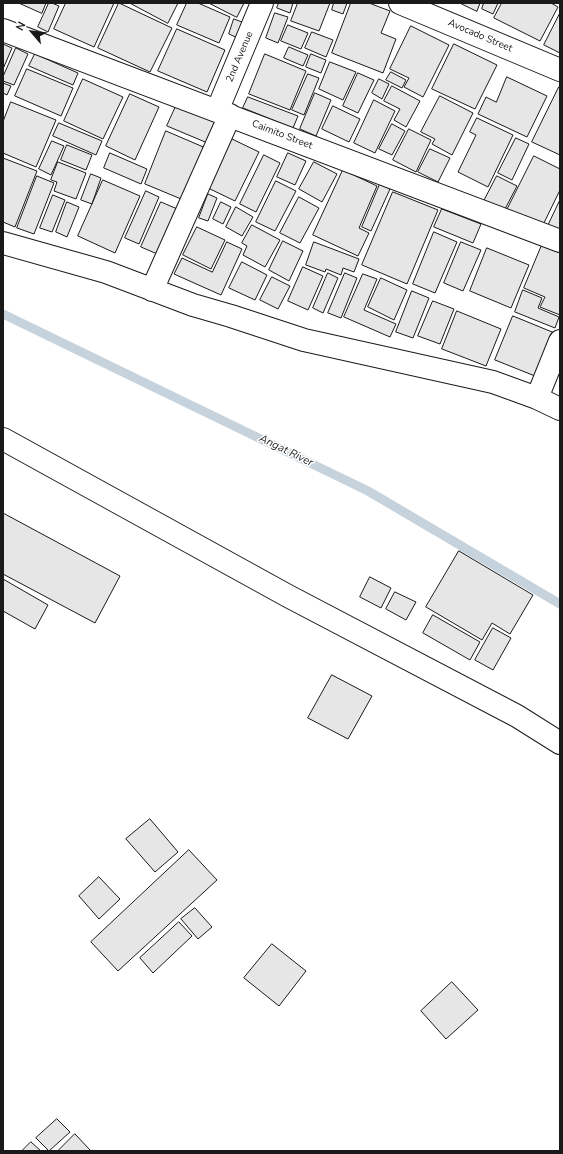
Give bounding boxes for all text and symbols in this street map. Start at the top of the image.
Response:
north arrow [12,12,52,52]
street label: Avocado Street [446,17,514,55]
text: N [12,19,30,33]
street label: 2nd Avenue [224,30,256,84]
street label: Caimito Street [250,118,314,152]
water label: Angat River [257,432,315,470]

